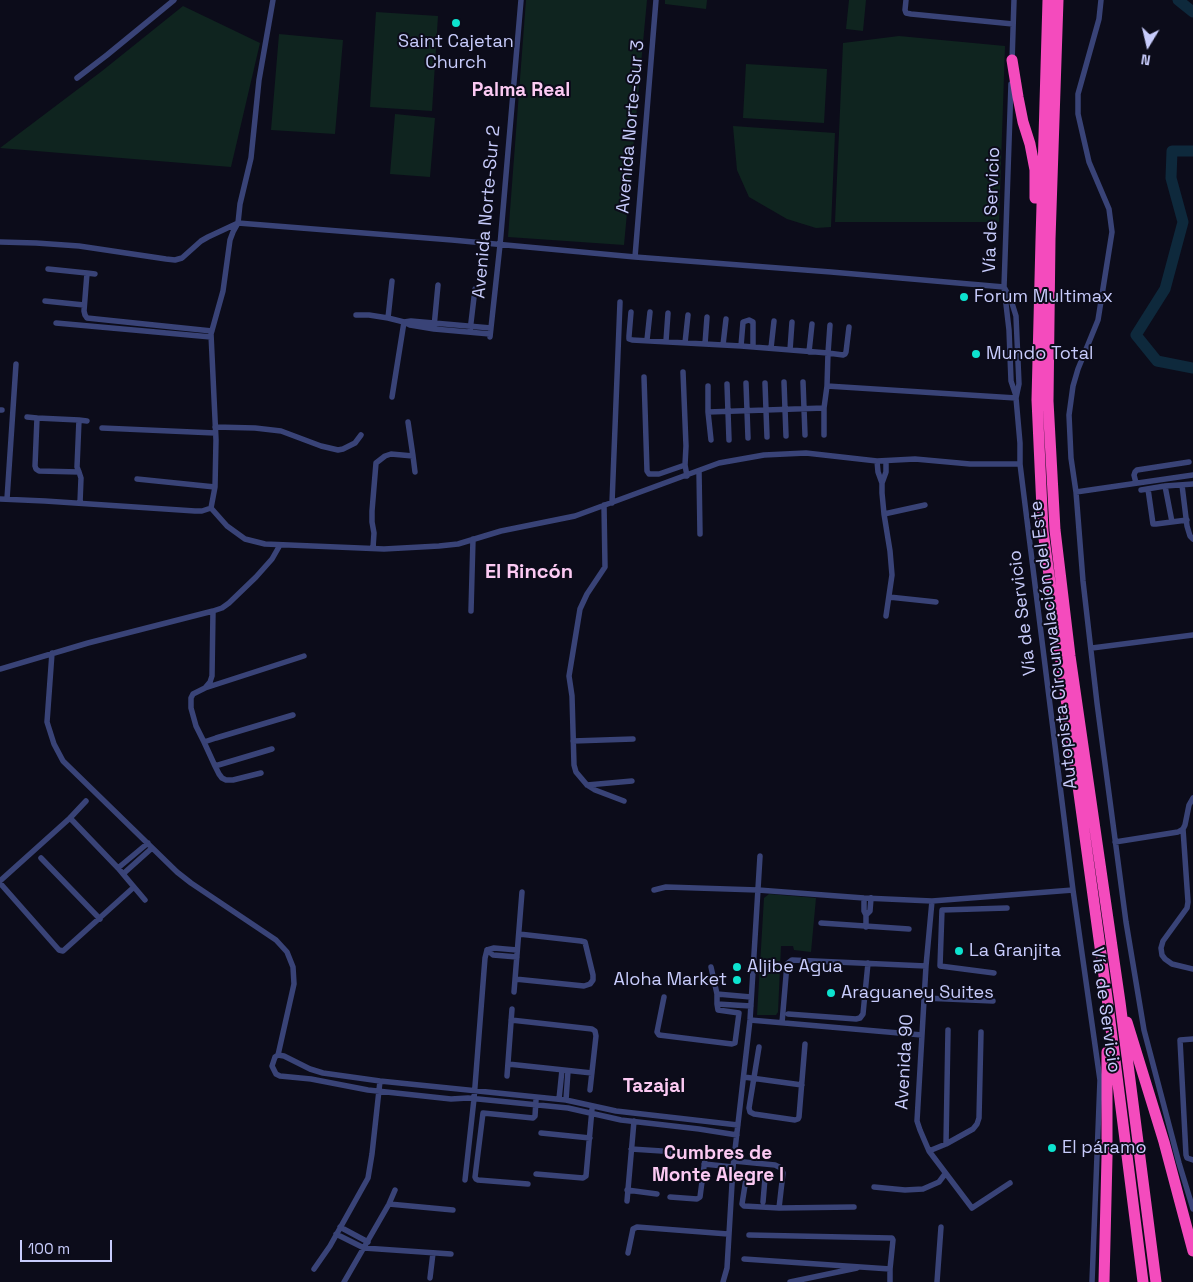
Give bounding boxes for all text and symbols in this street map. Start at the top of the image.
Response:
marker: Saint Cajetan Church [450,17,462,29]
north arrow [1123,20,1173,70]
place label: Saint Cajetan Church [398,31,514,74]
street label: Avenida Norte-Sur 3 [613,39,649,215]
text: N [1140,50,1152,69]
district label: Palma Real [472,80,570,102]
street label: Avenida Norte-Sur 2 [469,124,505,300]
street label: Vía de Servicio [979,147,1005,273]
place label: Forum Multimax [974,286,1113,308]
marker: Forum Multimax [958,291,970,303]
place label: Mundo Total [986,343,1093,365]
marker: Mundo Total [970,348,982,360]
street label: Autopista Circunvalación del Este [1026,500,1082,790]
street label: Vía de Servicio [1005,549,1041,677]
district label: El Rincón [485,561,573,585]
place label: La Granjita [969,940,1061,962]
marker: La Granjita [953,945,965,957]
street label: Vía de Servicio [1086,946,1124,1074]
place label: Aljibe Agua [747,956,843,978]
marker: Aljibe Agua [731,961,743,973]
place label: Aloha Market [614,969,727,991]
marker: Aloha Market [731,974,743,986]
place label: Araguaney Suites [841,982,994,1004]
marker: Araguaney Suites [825,987,837,999]
street label: Avenida 90 [892,1014,918,1110]
district label: Tazajal [623,1076,685,1098]
place label: El páramo [1062,1137,1147,1159]
marker: El páramo [1046,1142,1058,1154]
district label: Cumbres de Monte Alegre I [652,1143,784,1187]
scale bar [22,1230,115,1262]
text: 100 m [28,1239,70,1258]

